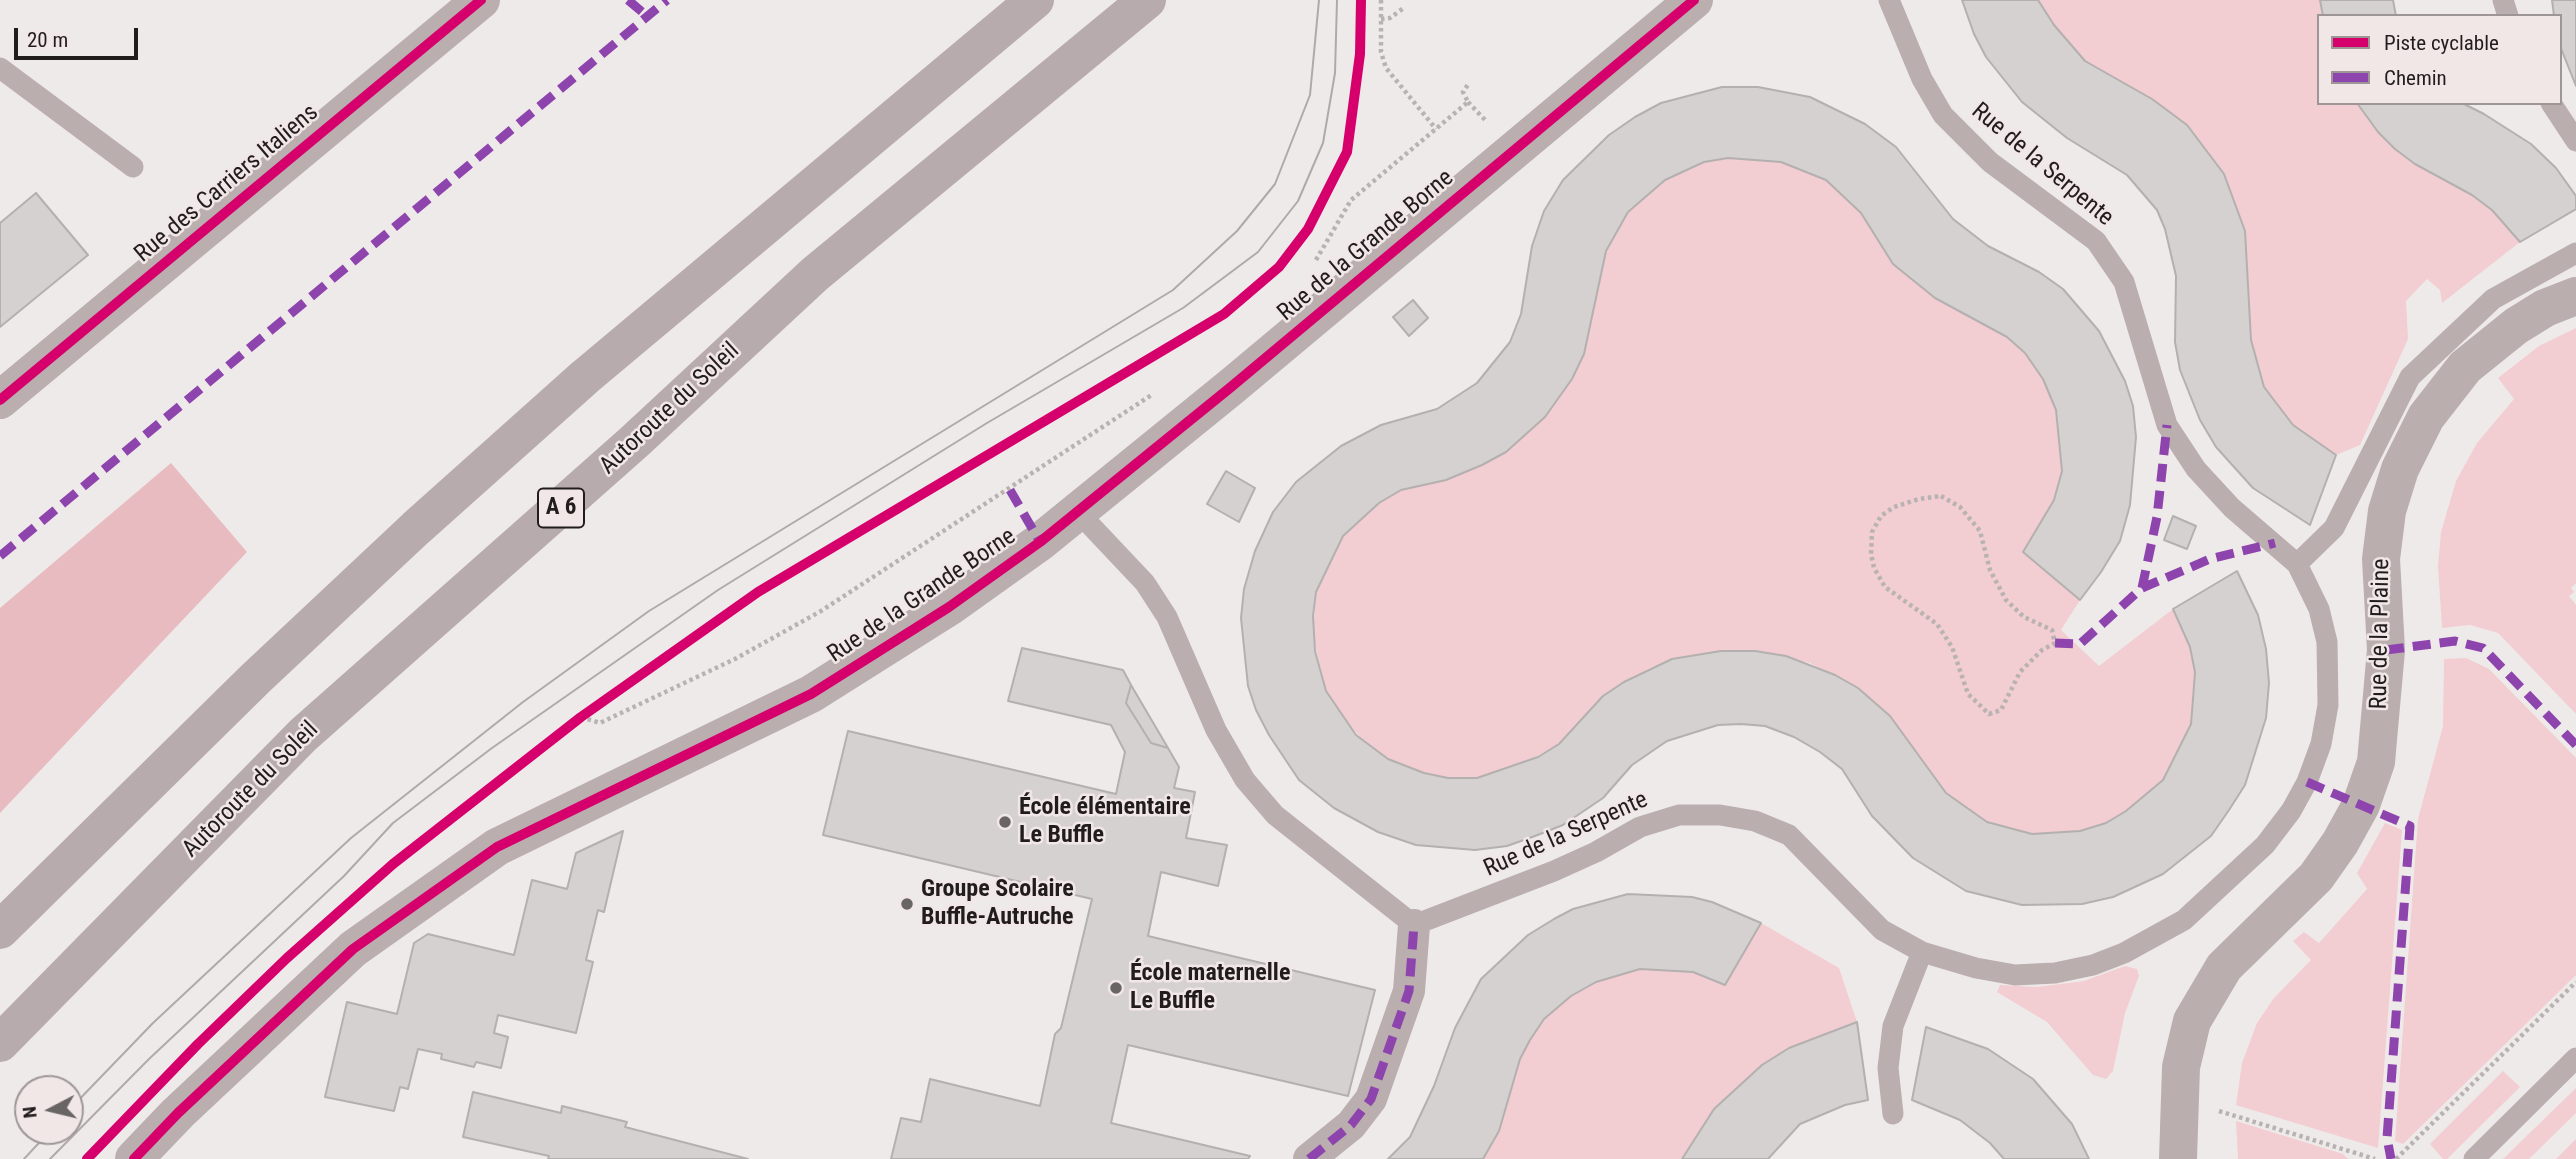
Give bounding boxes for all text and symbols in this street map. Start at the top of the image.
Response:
scale bar [18,14,142,58]
legend [2317,14,2562,105]
text: 20 m [27,28,68,52]
text: Piste cyclable [2384,31,2499,55]
text: Chemin [2384,66,2447,90]
street label: Rue de la Serpente [1965,97,2119,233]
street label: Rue des Carriers Italiens [129,99,325,269]
street label: Rue de la Grande Borne [1272,164,1460,328]
street label: Autoroute du Soleil [594,337,746,481]
road number: A 6 [538,488,584,528]
street label: Rue de la Grande Borne [823,522,1021,670]
street label: Rue de la Plaine [2365,558,2397,710]
street label: Autoroute du Soleil [177,716,325,864]
street label: Rue de la Serpente [1480,786,1652,884]
place label: École élémentaire Le Buffle [1019,794,1191,850]
marker: École élémentaire Le Buffle [997,814,1013,830]
place label: Groupe Scolaire Buffle-Autruche [921,876,1074,932]
marker: Groupe Scolaire Buffle-Autruche [899,896,915,912]
place label: École maternelle Le Buffle [1130,960,1290,1016]
marker: École maternelle Le Buffle [1108,980,1124,996]
north arrow [14,1075,84,1145]
text: N [18,1105,42,1120]

